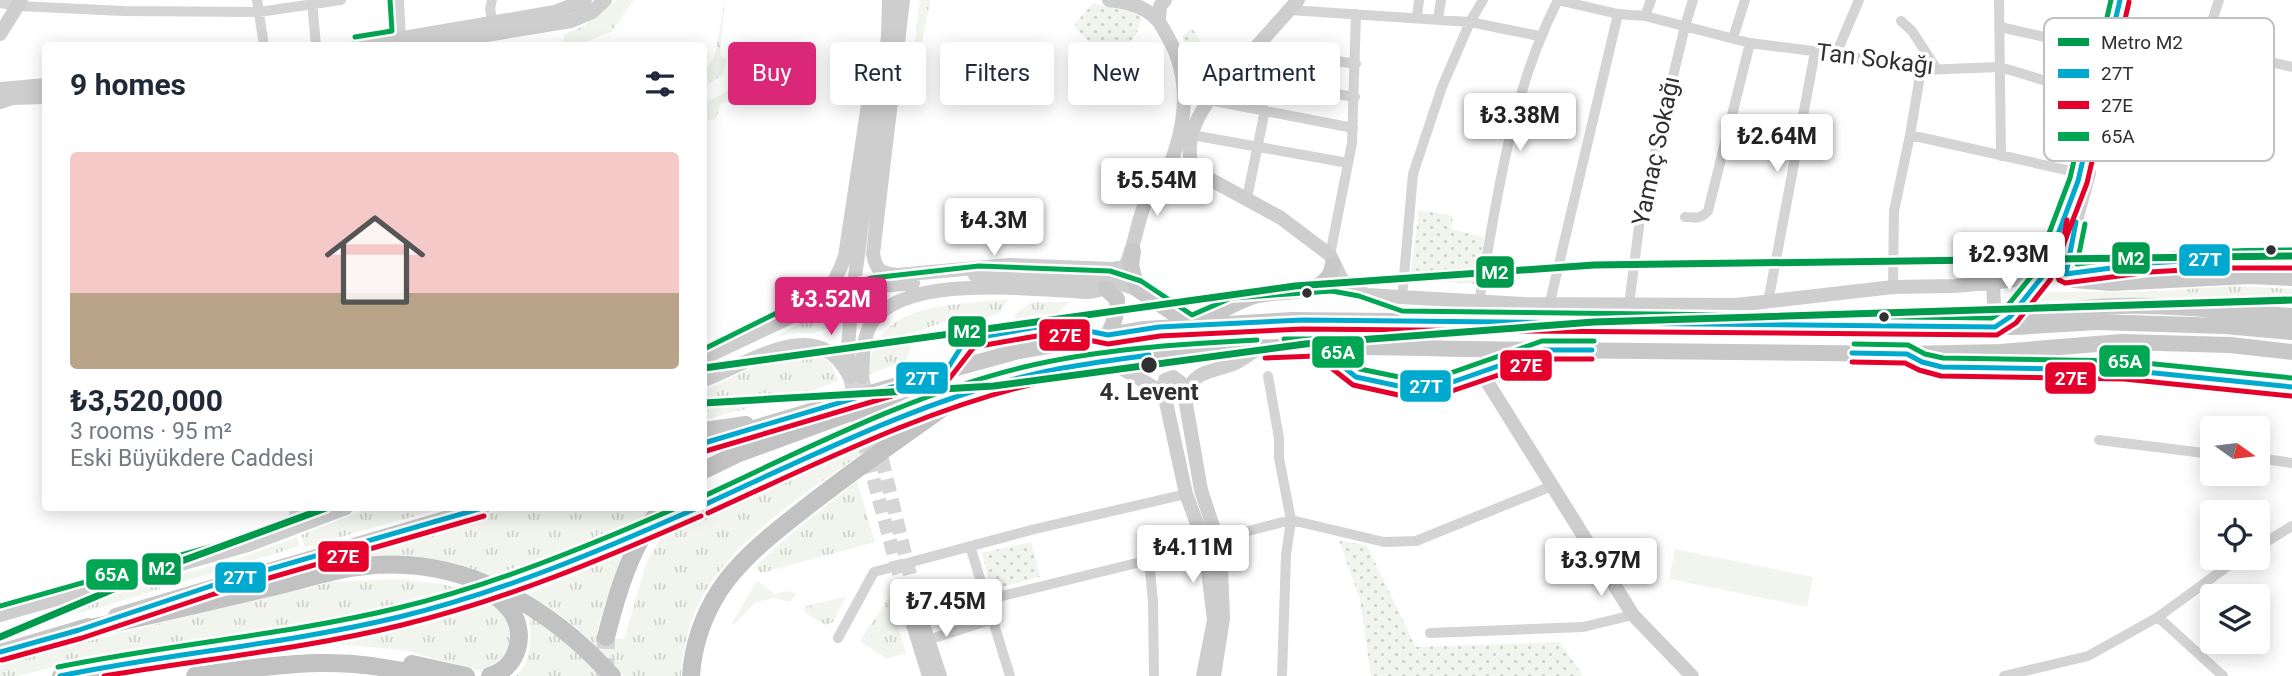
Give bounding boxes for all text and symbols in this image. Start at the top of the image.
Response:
legend [2044,18,2274,161]
text: Metro M2 [2101,31,2183,54]
street label: Tan Sokağı [1815,38,1935,80]
chip: Buy [728,42,816,105]
chip: Rent [830,42,926,105]
chip: Filters [940,42,1054,105]
chip: New [1068,42,1164,105]
chip: Apartment [1178,42,1340,105]
text: 27T [2101,62,2134,85]
icon: filters [641,65,679,103]
text: 9 homes [70,67,186,102]
street label: Yamaç Sokağı [1627,74,1685,228]
pin: ₺3.38M [1463,94,1577,153]
text: 27E [2101,94,2133,117]
text: ₺3.38M [1480,102,1560,129]
pin: ₺2.64M [1720,114,1834,174]
text: ₺2.64M [1737,123,1817,150]
text: 65A [2101,125,2135,148]
pin: ₺5.54M [1100,158,1214,218]
text: ₺5.54M [1117,167,1197,194]
icon: home [312,197,438,323]
pin: ₺4.3M [945,198,1043,258]
text: ₺4.3M [961,207,1027,234]
pin: ₺2.93M [1952,232,2066,292]
text: ₺2.93M [1969,241,2049,268]
line badge: M2 [2111,241,2151,275]
line badge: 27T [2178,243,2231,277]
unlabelled marker [2264,243,2278,257]
text: M2 [2117,247,2145,270]
text: 27T [2188,248,2222,271]
line badge: M2 [1475,255,1515,289]
text: M2 [1481,261,1509,284]
pin: ₺3.52M [774,278,888,337]
text: ₺3.52M [791,286,871,313]
unlabelled marker [1300,286,1314,300]
unlabelled marker [1877,310,1891,324]
line badge: M2 [947,315,987,348]
line badge: 27E [1038,318,1091,352]
text: M2 [953,320,981,343]
text: 27E [1049,324,1082,347]
line badge: 65A [1311,335,1365,369]
text: 65A [1321,341,1356,364]
line badge: 65A [2098,344,2151,378]
line badge: 27E [1499,349,1553,382]
text: 65A [2108,350,2143,373]
text: 27E [1510,354,1543,377]
marker: 4. Levent [1139,355,1159,375]
line badge: 27T [895,361,949,395]
line badge: 27E [2044,361,2097,395]
text: 27T [905,367,939,390]
text: 27E [2055,367,2088,390]
line badge: 27T [1399,369,1452,403]
text: 27T [1409,375,1443,398]
place label: 4. Levent [1099,378,1199,406]
text: ₺3,520,000 [70,383,223,418]
north arrow [2200,416,2270,486]
map controls [2200,416,2270,654]
text: 3 rooms · 95 m² [70,418,232,445]
text: Eski Büyükdere Caddesi [70,445,314,472]
button: locate [2200,500,2270,570]
pin: ₺4.11M [1136,526,1250,585]
text: ₺4.11M [1153,534,1233,561]
pin: ₺3.97M [1544,538,1658,598]
line badge: 27E [317,540,370,573]
text: 27E [327,545,360,568]
text: ₺3.97M [1561,547,1641,574]
line badge: M2 [141,552,182,586]
text: M2 [148,557,176,580]
line badge: 65A [85,558,139,591]
line badge: 27T [214,561,267,594]
text: 65A [95,563,130,586]
text: 27T [223,566,257,589]
pin: ₺7.45M [889,580,1003,639]
button: layers [2200,584,2270,654]
text: ₺7.45M [906,588,986,615]

